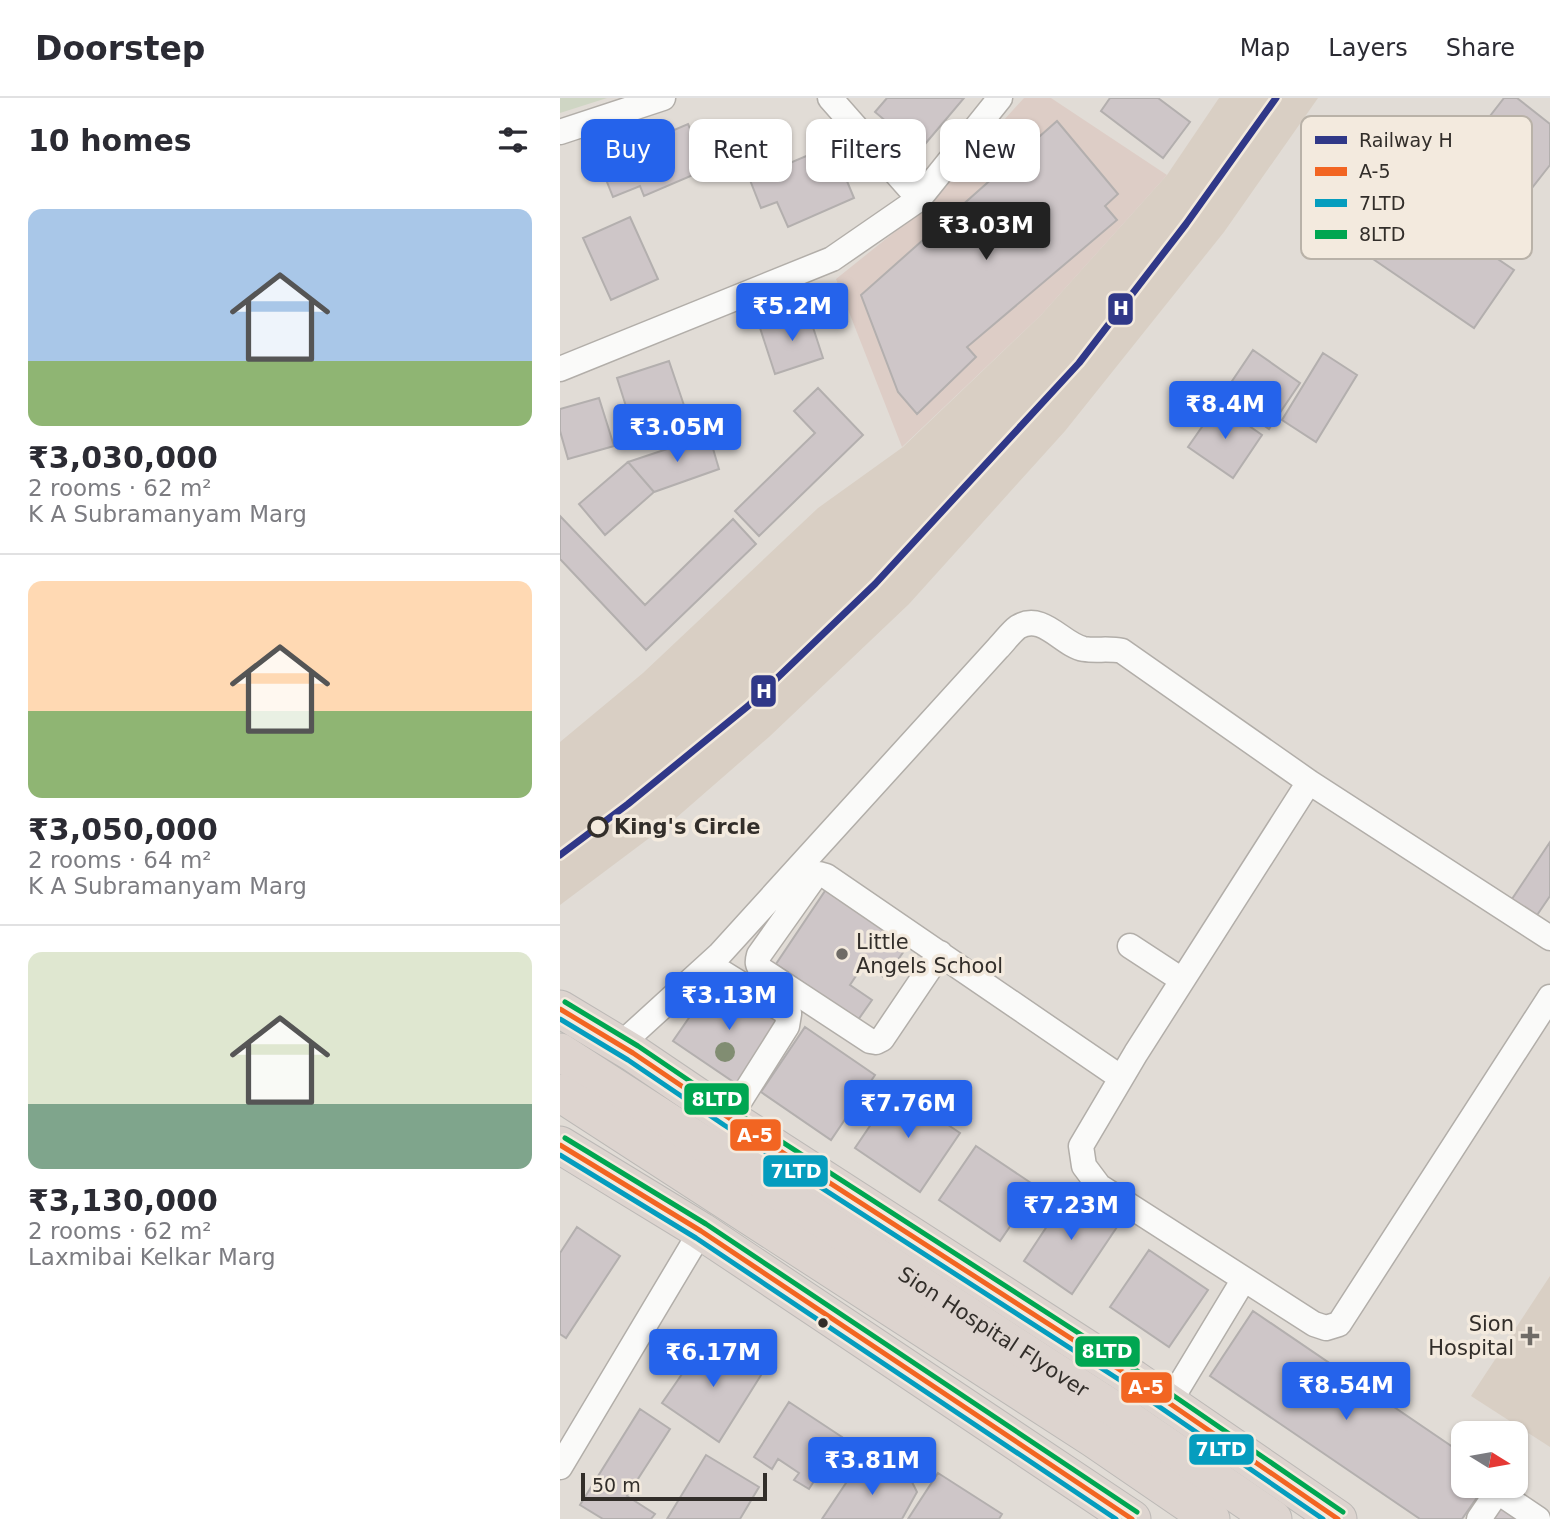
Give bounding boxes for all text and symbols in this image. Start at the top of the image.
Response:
text: Doorstep [35,29,205,68]
text: Map [1240,34,1290,62]
text: Layers [1328,34,1408,62]
text: Share [1446,34,1515,62]
legend [1301,116,1532,259]
chip: Buy [581,119,675,182]
chip: Rent [689,119,792,182]
chip: Filters [806,119,926,182]
chip: New [940,119,1040,182]
icon: filters [494,121,532,159]
text: 10 homes [28,123,192,158]
text: Railway H [1359,129,1453,151]
text: A-5 [1359,160,1391,182]
text: 7LTD [1359,192,1405,214]
pin: ₹3.03M [929,202,1043,262]
text: ₹3.03M [938,212,1034,238]
text: 8LTD [1359,223,1405,245]
icon: home [217,254,343,380]
pin: ₹5.2M [743,284,841,343]
line badge: H [1107,292,1134,326]
text: ₹5.2M [752,293,832,319]
text: H [1113,297,1129,319]
pin: ₹8.4M [1176,382,1274,441]
text: ₹8.4M [1185,391,1265,417]
pin: ₹3.05M [620,404,734,464]
text: ₹3.05M [629,414,725,440]
text: ₹3,030,000 [28,440,218,475]
text: 2 rooms · 62 m² [28,475,212,501]
text: K A Subramanyam Marg [28,501,307,527]
icon: home [217,626,343,752]
line badge: H [750,674,777,708]
text: H [756,680,772,702]
text: ₹3,050,000 [28,812,218,847]
place label: King's Circle [614,815,761,839]
marker: King's Circle [588,817,608,837]
text: 2 rooms · 64 m² [28,847,212,873]
text: K A Subramanyam Marg [28,873,307,899]
place label: Little Angels School [856,930,1003,978]
marker: Little Angels School [834,946,850,962]
pin: ₹3.13M [672,972,786,1032]
text: ₹3.13M [681,982,777,1008]
icon: home [217,997,343,1123]
pin: ₹7.76M [851,1080,965,1140]
line badge: 8LTD [683,1082,750,1116]
text: 8LTD [692,1088,742,1110]
text: ₹7.76M [860,1090,956,1116]
line badge: A-5 [729,1118,782,1152]
text: A-5 [737,1124,773,1146]
line badge: 7LTD [762,1154,829,1188]
text: 7LTD [771,1160,821,1182]
pin: ₹7.23M [1014,1182,1128,1242]
text: ₹3,130,000 [28,1183,218,1218]
text: ₹7.23M [1023,1192,1119,1218]
text: 2 rooms · 62 m² [28,1218,212,1244]
text: Laxmibai Kelkar Marg [28,1244,276,1270]
street label: Sion Hospital Flyover [894,1262,1093,1403]
place label: Sion Hospital [1428,1312,1514,1360]
unlabelled marker [816,1316,830,1330]
marker: Sion Hospital [1520,1326,1540,1346]
pin: ₹6.17M [656,1330,770,1389]
line badge: 8LTD [1074,1335,1141,1368]
text: ₹6.17M [665,1339,761,1365]
text: 8LTD [1082,1340,1132,1362]
pin: ₹8.54M [1289,1362,1403,1422]
line badge: A-5 [1120,1371,1173,1404]
text: ₹8.54M [1298,1372,1394,1398]
text: A-5 [1128,1376,1164,1398]
north arrow [1451,1421,1528,1498]
map controls [1451,1421,1528,1498]
line badge: 7LTD [1188,1433,1255,1466]
pin: ₹3.81M [815,1438,929,1497]
text: 7LTD [1196,1438,1246,1460]
text: ₹3.81M [824,1447,920,1473]
scale bar [581,1470,766,1502]
text: 50 m [592,1474,641,1496]

